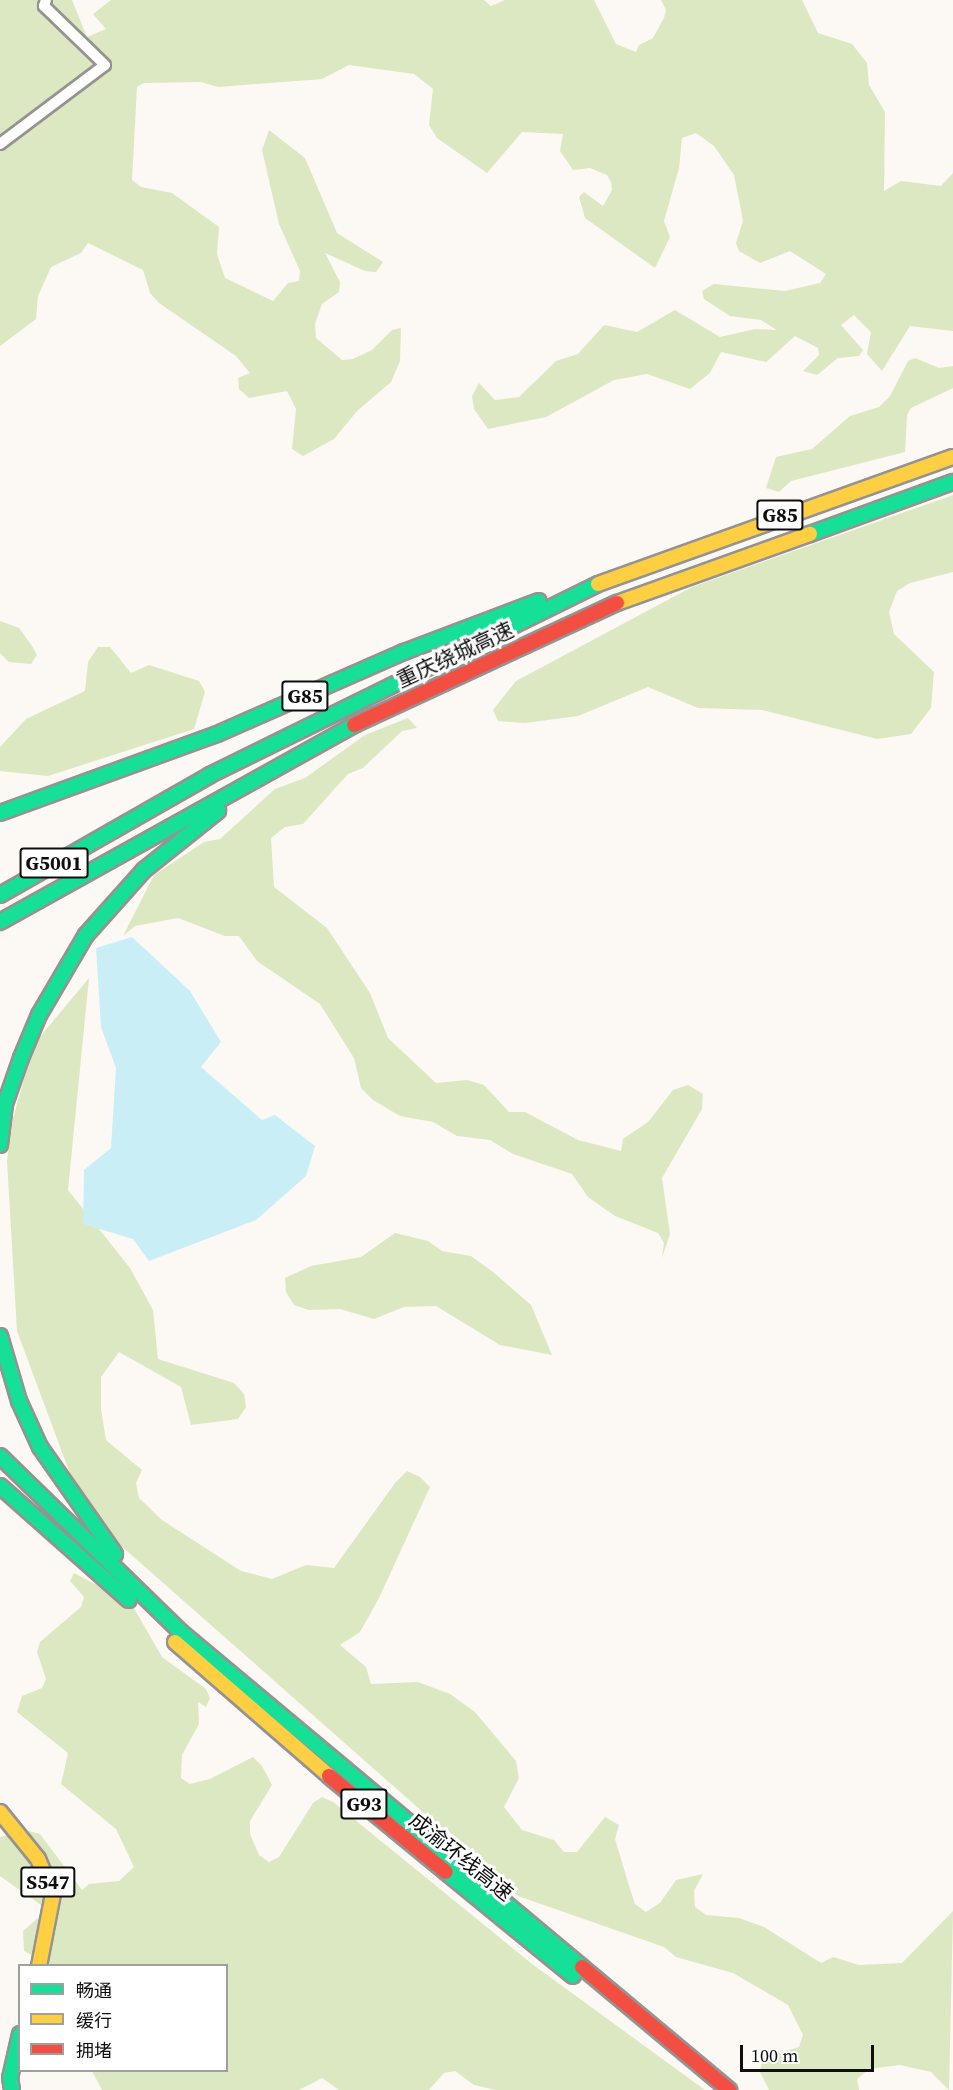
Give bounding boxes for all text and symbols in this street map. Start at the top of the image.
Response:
road number: G85 [756,498,804,532]
street label: 重庆绕城高速 [393,617,517,693]
road number: G85 [281,679,329,713]
road number: G5001 [20,846,88,880]
road number: G93 [340,1787,388,1821]
street label: 成渝环线高速 [404,1808,518,1906]
road number: S547 [20,1865,76,1899]
legend [18,1964,228,2072]
text: 畅通 [76,1978,112,2003]
text: 缓行 [76,2008,112,2033]
scale bar [743,2033,876,2071]
text: 拥堵 [76,2038,112,2063]
text: 100 m [751,2043,798,2068]

